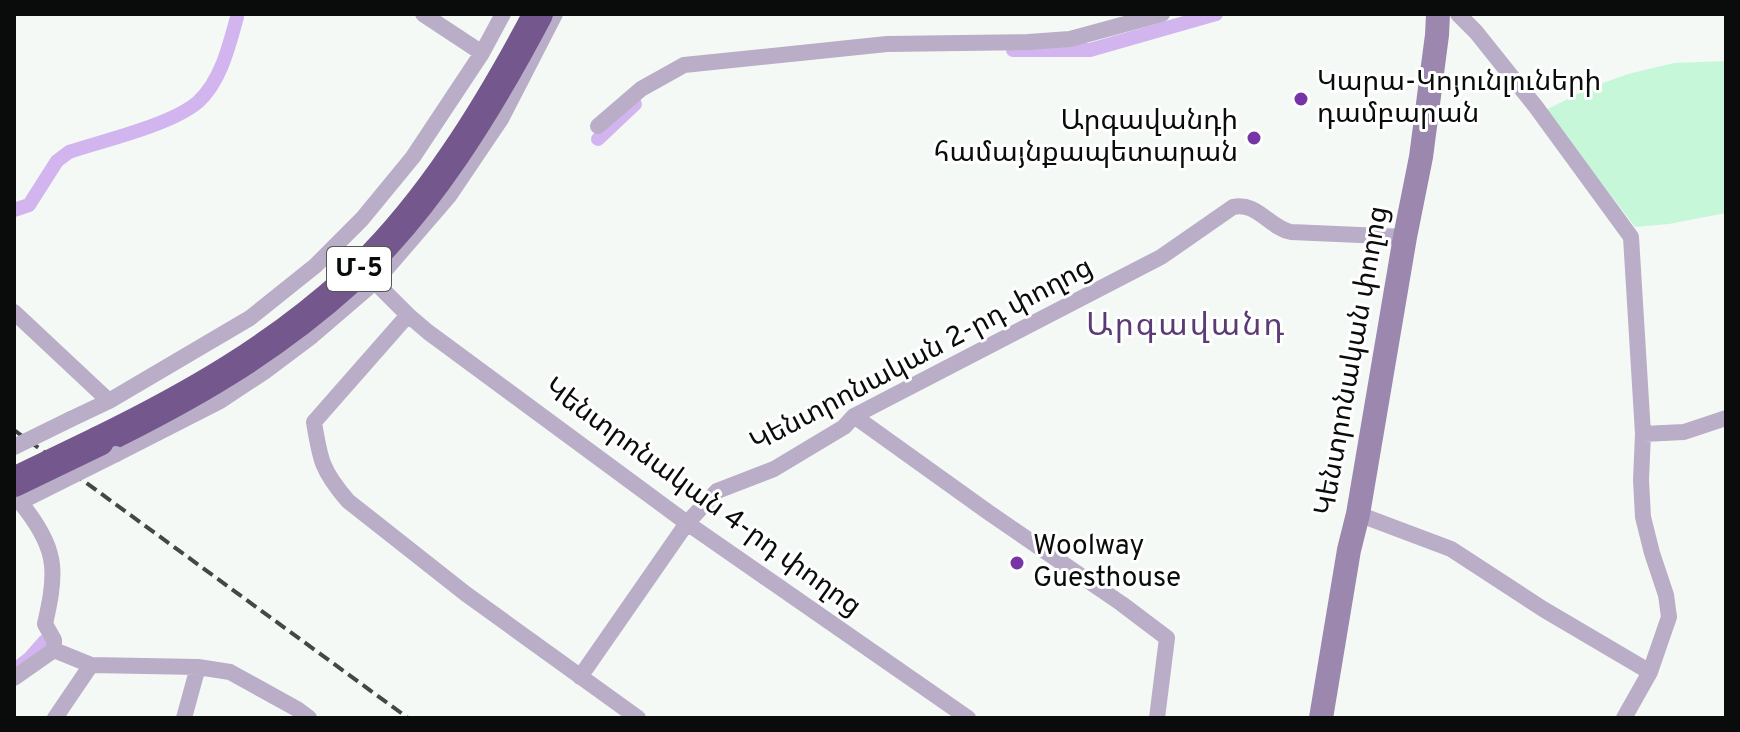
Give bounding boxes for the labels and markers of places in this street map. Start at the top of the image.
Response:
place label: Կարա-Կոյունլուների դամբարան [1317,65,1601,133]
marker: Կարա-Կոյունլուների դամբարան [1292,90,1310,108]
place label: Արգավանդի համայնքապետարան [934,104,1238,172]
marker: Արգավանդի համայնքապետարան [1245,129,1263,147]
place label: Woolway Guesthouse [1033,529,1181,597]
marker: Woolway Guesthouse [1008,554,1026,572]

